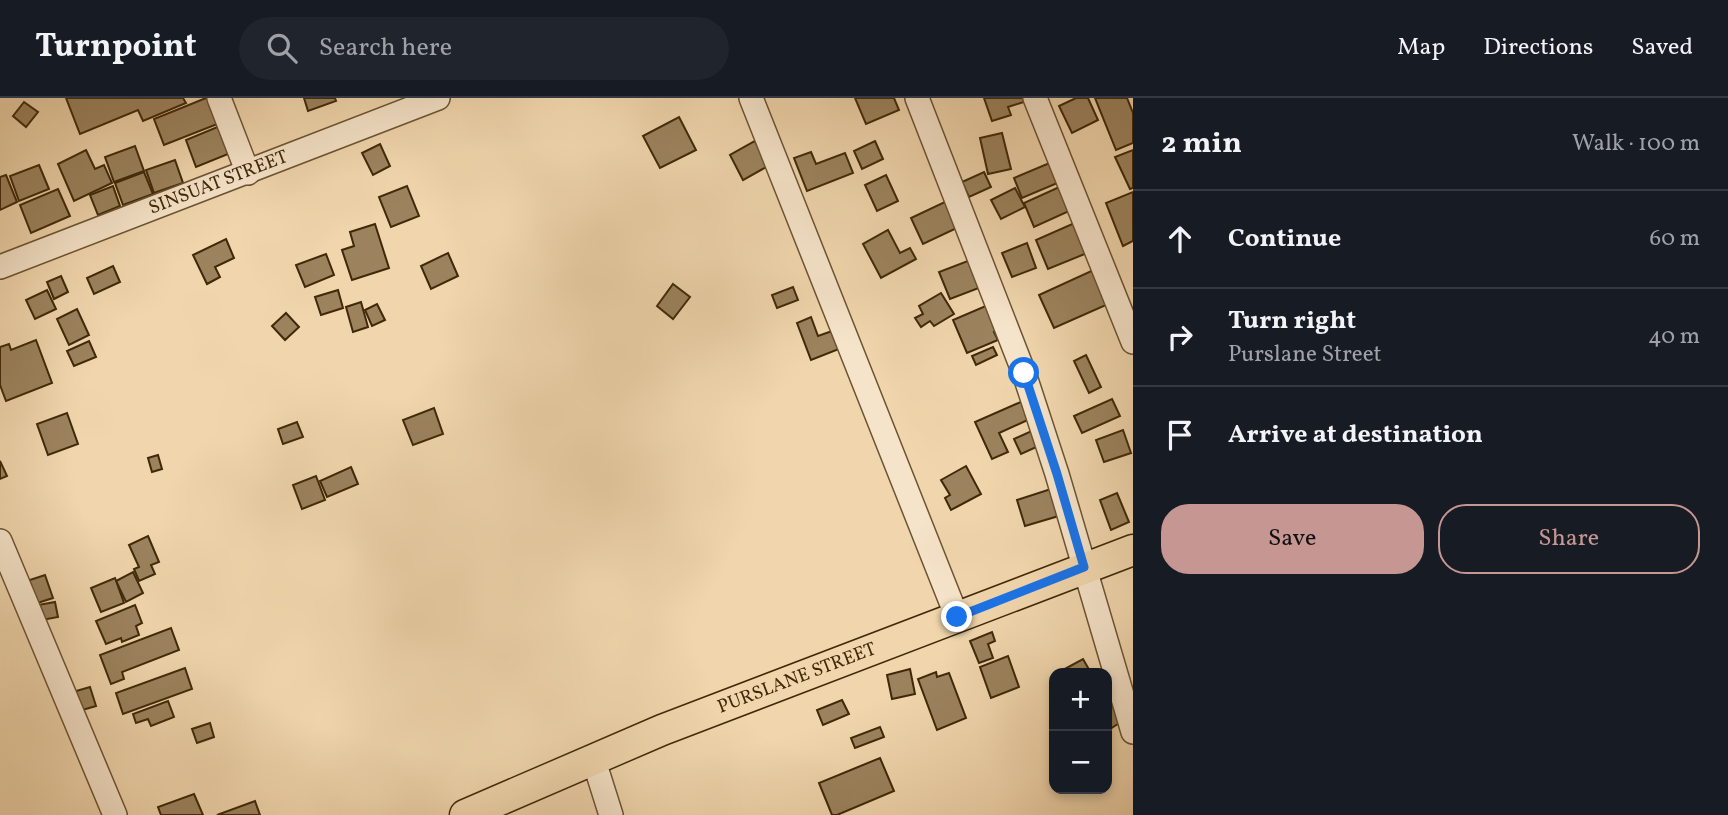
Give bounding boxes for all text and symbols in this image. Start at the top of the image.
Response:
search box [239,17,729,80]
text: Turnpoint [35,25,197,71]
icon: search [263,29,301,67]
text: Search here [319,30,452,66]
text: Map [1397,31,1445,65]
text: Directions [1483,31,1593,65]
text: Saved [1631,31,1693,65]
text: 2 min [1161,123,1242,165]
text: Walk · 100 m [1572,128,1700,160]
street label: SINSUAT STREET [145,144,292,221]
icon: ahead [1161,220,1199,258]
text: Continue [1228,221,1341,257]
text: 60 m [1650,223,1700,255]
text: Turn right [1228,303,1356,339]
icon: right [1161,318,1199,356]
text: 40 m [1648,321,1700,353]
text: Purslane Street [1228,339,1382,371]
route start [1008,357,1039,388]
icon: arrive [1161,416,1199,454]
text: Arrive at destination [1228,417,1483,453]
button: Save [1161,504,1424,574]
button: Share [1438,504,1700,574]
route end [941,601,972,632]
street label: PURSLANE STREET [714,636,880,721]
map controls [1049,668,1112,794]
button: + [1049,668,1112,731]
button: − [1049,731,1112,794]

